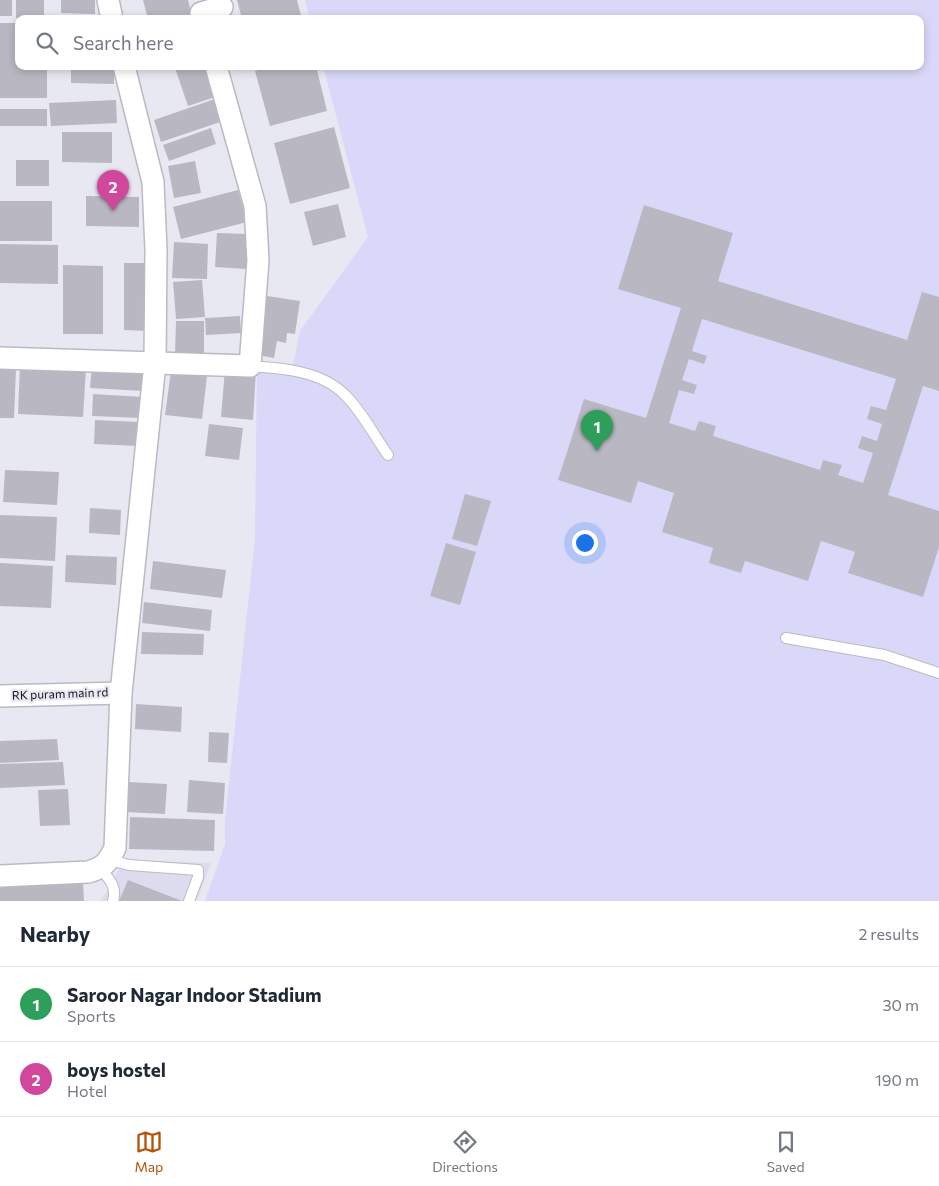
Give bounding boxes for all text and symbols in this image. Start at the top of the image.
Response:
search box [15,15,924,70]
icon: search [33,29,61,57]
text: Search here [73,31,173,54]
pin: 2 [97,170,129,211]
pin: 1 [581,410,613,451]
your location [572,530,598,556]
street label: RK puram main rd [12,684,108,702]
text: Nearby [20,921,90,946]
text: 2 results [858,924,919,943]
text: Saroor Nagar Indoor Stadium [67,983,322,1006]
text: 1 [32,995,40,1014]
text: 30 m [882,995,919,1014]
text: Sports [67,1006,116,1025]
text: boys hostel [67,1058,166,1081]
text: 2 [31,1070,41,1089]
text: 190 m [875,1070,919,1089]
text: Hotel [67,1081,107,1100]
tab: Map [134,1128,163,1175]
tab: Directions [432,1128,498,1175]
tab: Saved [767,1128,805,1175]

